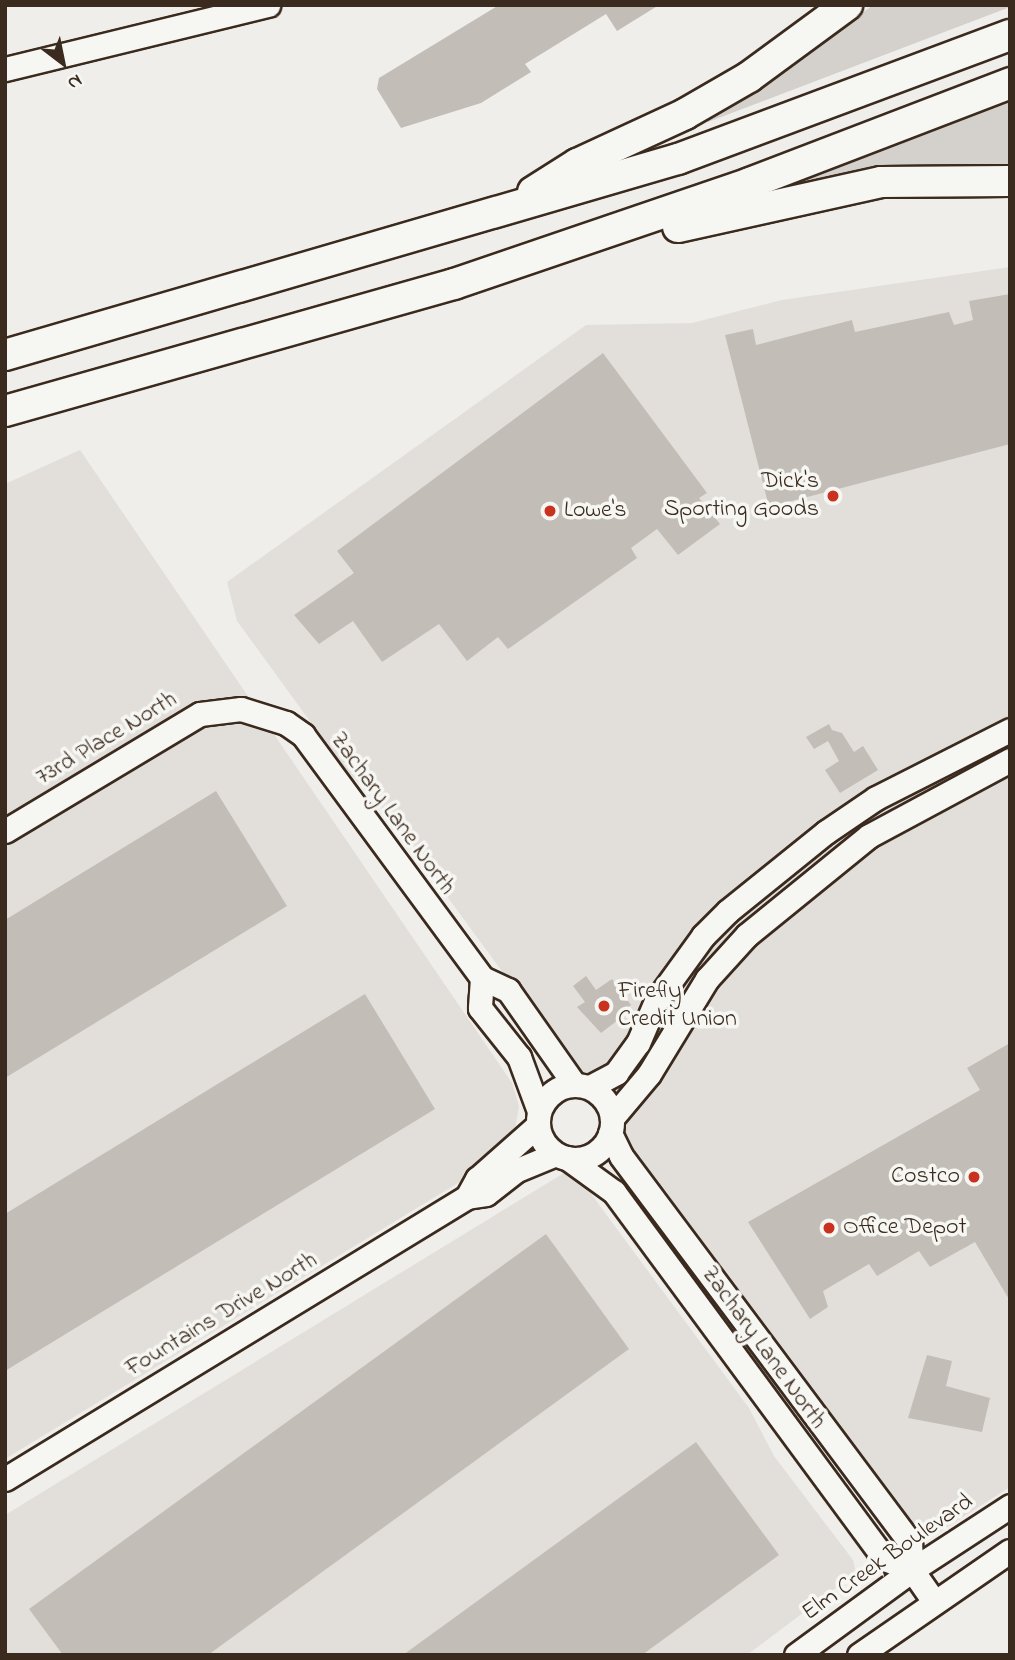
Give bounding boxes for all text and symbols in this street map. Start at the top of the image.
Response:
north arrow [28,28,98,98]
text: N [62,66,87,96]
place label: Dick's Sporting Goods [664,468,819,524]
marker: Dick's Sporting Goods [825,488,841,504]
place label: Lowe's [564,497,627,525]
marker: Lowe's [542,503,558,519]
street label: 73rd Place North [31,686,183,792]
street label: Zachary Lane North [323,727,461,901]
place label: Firefly Credit Union [618,978,737,1034]
marker: Firefly Credit Union [596,998,612,1014]
place label: Costco [891,1163,960,1191]
marker: Costco [966,1169,982,1185]
place label: Office Depot [843,1214,967,1242]
marker: Office Depot [821,1220,837,1236]
street label: Fountains Drive North [121,1246,323,1384]
street label: Zachary Lane North [694,1261,832,1435]
street label: Elm Creek Boulevard [797,1488,979,1628]

